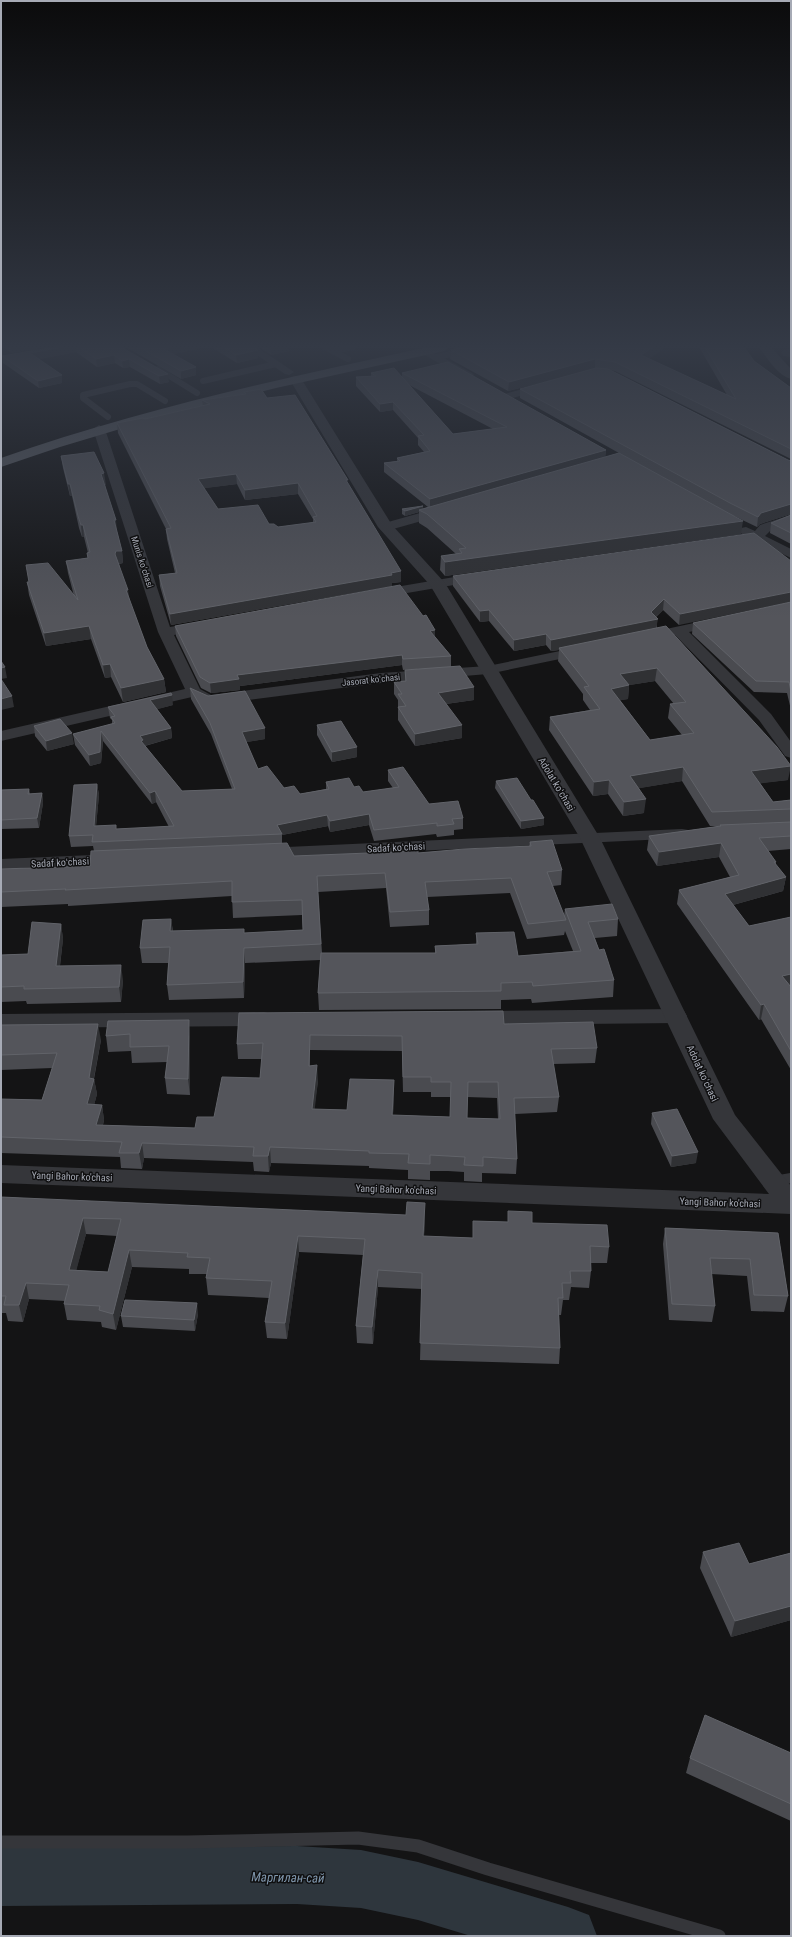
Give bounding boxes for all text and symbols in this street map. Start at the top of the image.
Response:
street label: Munis koʻchasi [129,535,155,589]
street label: Jasorat koʻchasi [341,672,401,688]
street label: Adolat koʻchasi [536,755,577,813]
street label: Sadaf koʻchasi [367,840,425,855]
street label: Sadaf koʻchasi [31,855,89,870]
street label: Adolat koʻchasi [685,1043,720,1103]
street label: Yangi Bahor ko'chasi [31,1170,113,1183]
street label: Yangi Bahor ko'chasi [355,1183,437,1196]
street label: Yangi Bahor ko'chasi [679,1196,761,1209]
water label: Маргилан-сай [251,1869,325,1886]

